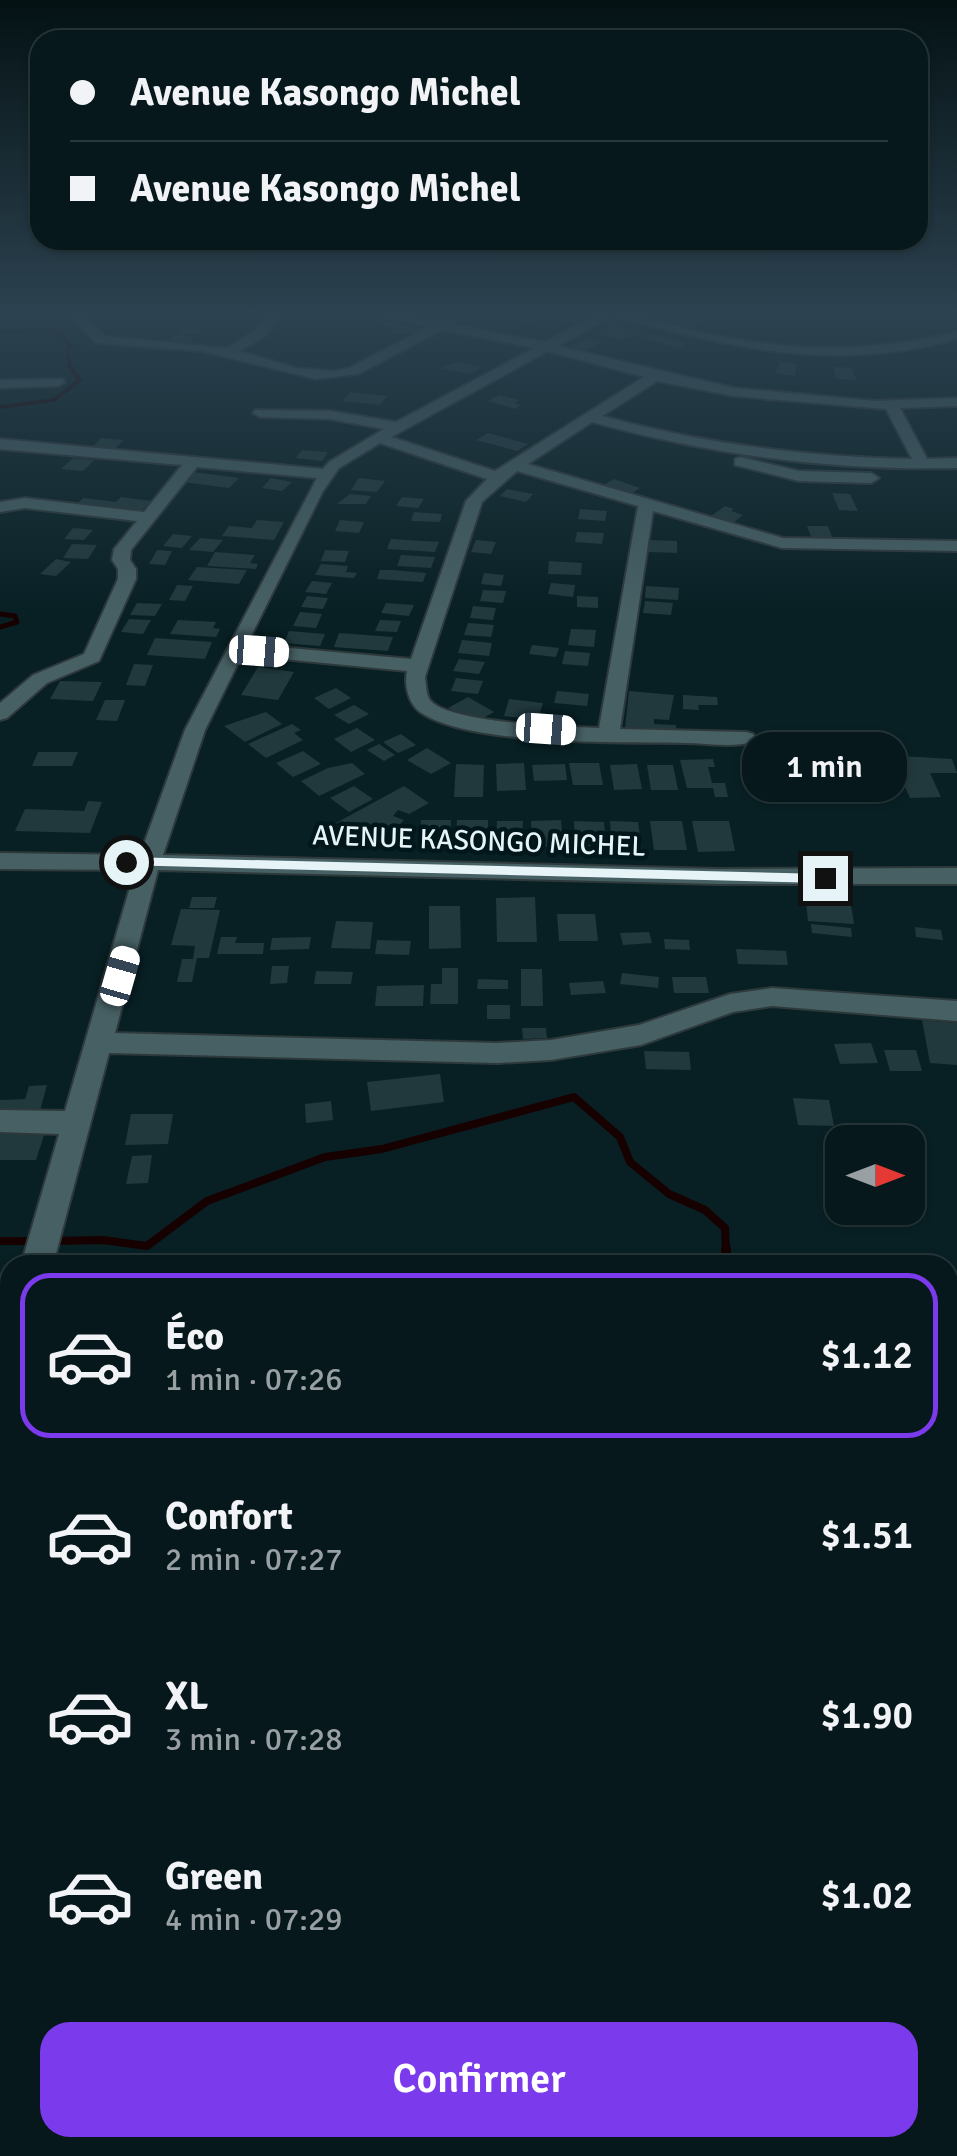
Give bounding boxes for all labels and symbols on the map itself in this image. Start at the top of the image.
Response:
car [228,634,290,668]
car [515,712,577,746]
callout: 1 min [742,733,908,803]
street label: AVENUE KASONGO MICHEL [312,818,646,864]
route start [104,840,149,885]
route end [803,856,848,901]
car [97,943,143,1009]
north arrow [825,1125,925,1225]

